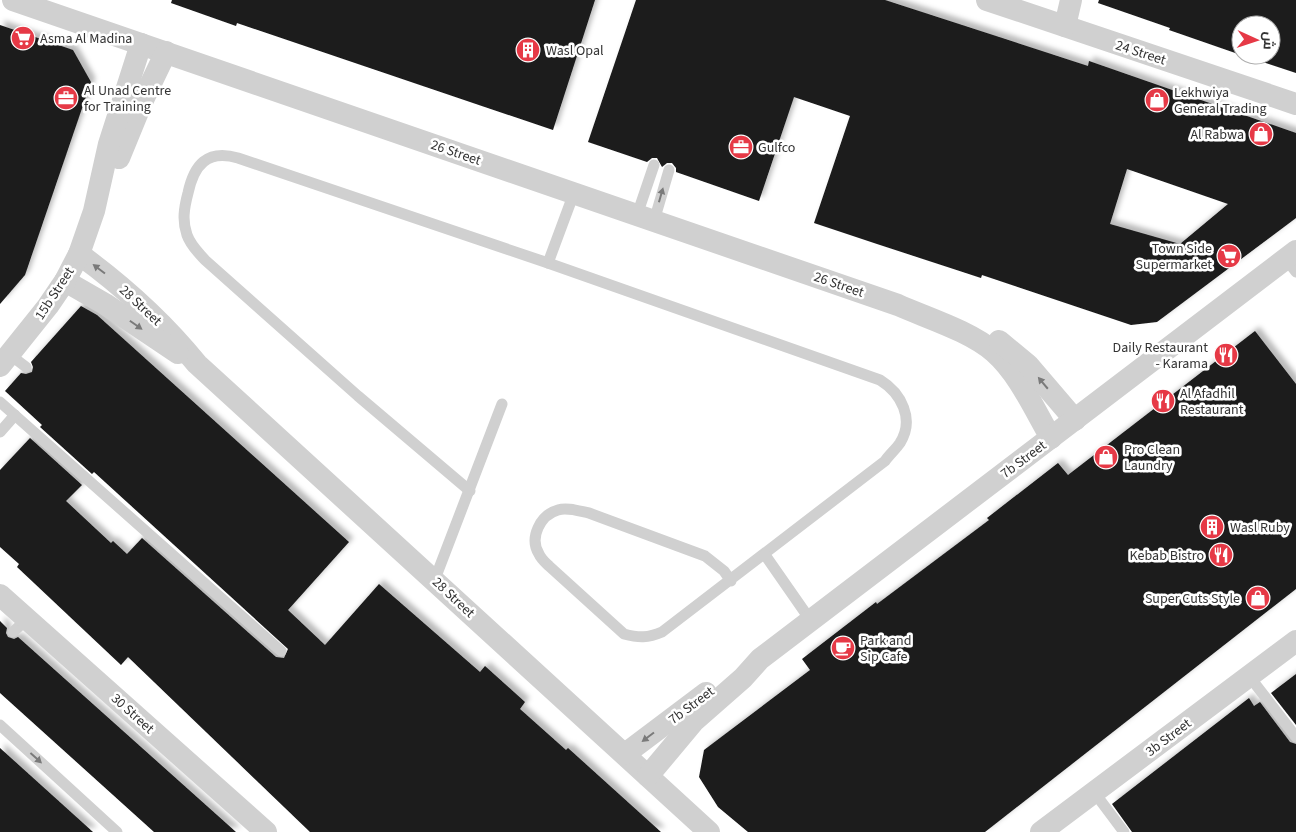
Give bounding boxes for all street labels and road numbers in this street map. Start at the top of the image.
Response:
street label: 24 Street [1113,35,1169,71]
street label: 26 Street [428,135,484,171]
street label: 15b Street [30,263,80,324]
street label: 26 Street [811,267,867,303]
street label: 28 Street [115,281,166,331]
street label: 7b Street [997,436,1051,484]
street label: 28 Street [428,573,479,623]
street label: 7b Street [665,682,719,730]
street label: 30 Street [106,689,158,739]
street label: 3b Street [1142,714,1196,762]

